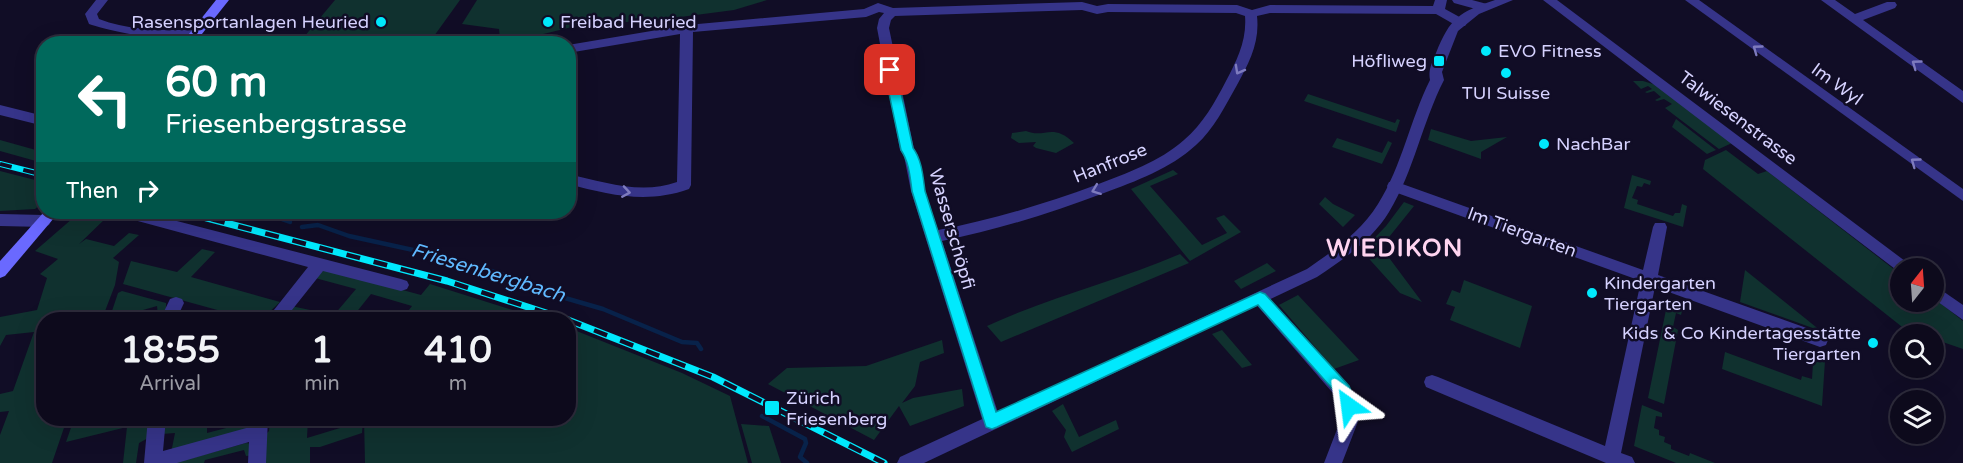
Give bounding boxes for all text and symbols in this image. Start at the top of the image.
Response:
place label: Rasensportanlagen Heuried [131,11,369,33]
place label: Freibad Heuried [560,11,697,33]
marker: Rasensportanlagen Heuried [374,15,388,29]
marker: Freibad Heuried [541,15,555,29]
place label: EVO Fitness [1498,40,1602,62]
pin [864,44,915,95]
marker: EVO Fitness [1479,44,1493,58]
one-way arrow [1752,45,1763,56]
place label: Höfliweg [1351,50,1427,72]
icon: arrive [873,53,906,86]
marker: Höfliweg [1432,54,1446,68]
text: 60 m [165,57,267,108]
street label: Im Wyl [1807,58,1867,110]
icon: left [66,60,144,138]
one-way arrow [1911,60,1922,71]
one-way arrow [1234,63,1246,74]
marker: TUI Suisse [1499,66,1513,80]
street label: Talwiesenstrasse [1674,66,1802,170]
place label: TUI Suisse [1462,82,1550,104]
text: Friesenbergstrasse [165,108,407,141]
place label: NachBar [1556,133,1630,155]
marker: NachBar [1537,137,1551,151]
street label: Hanfrose [1070,138,1150,188]
one-way arrow [1911,158,1922,169]
street label: Wasserschöpfi [924,166,980,292]
icon: right [131,174,164,207]
text: Then [66,178,119,204]
one-way arrow [1091,183,1102,196]
one-way arrow [620,185,630,198]
street label: Im Tiergarten [1464,202,1580,262]
district label: WIEDIKON [1326,234,1464,263]
water label: Friesenbergbach [408,238,568,308]
north arrow [1890,258,1944,312]
map controls [1890,258,1944,444]
place label: Kindergarten Tiergarten [1604,272,1716,315]
marker: Kindergarten Tiergarten [1585,286,1599,300]
place label: Kids & Co Kindertagesstätte Tiergarten [1622,322,1861,365]
button: search [1890,324,1944,378]
text: 18:55 [120,329,220,372]
text: 1 [311,329,333,372]
text: 410 [424,329,492,372]
marker: Kids & Co Kindertagesstätte Tiergarten [1866,336,1880,350]
text: Arrival [139,372,201,396]
text: min [304,372,340,396]
text: m [449,372,467,396]
position arrow [1317,374,1381,438]
place label: Zürich Friesenberg [786,387,887,430]
button: layers [1890,390,1944,444]
marker: Zürich Friesenberg [763,399,781,417]

